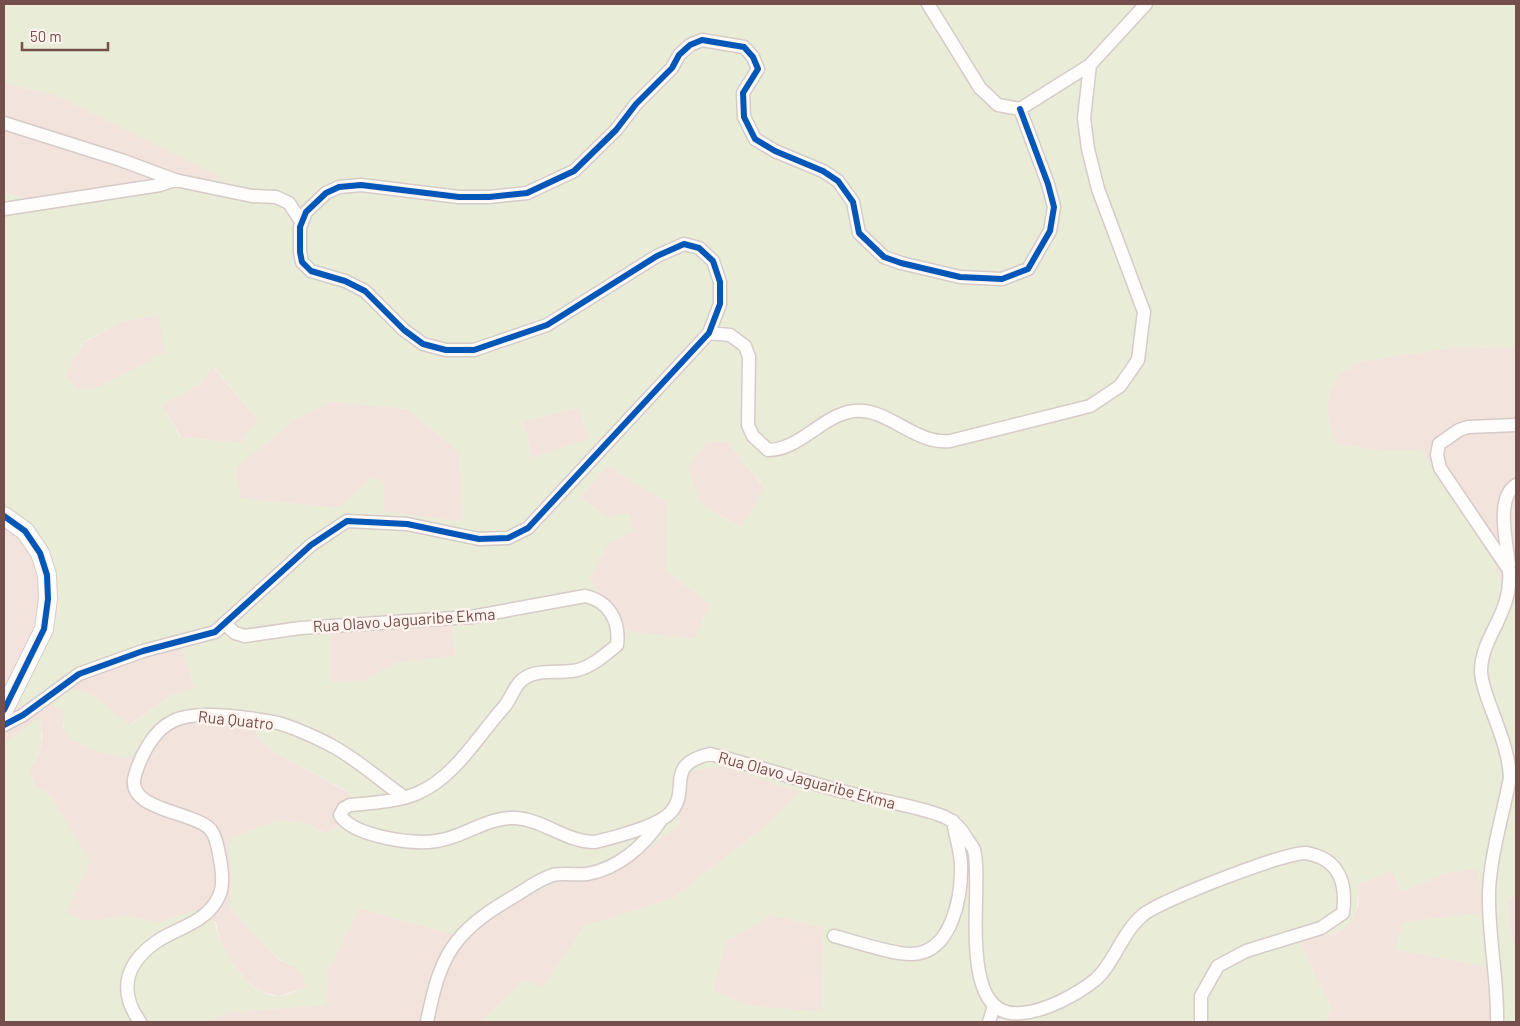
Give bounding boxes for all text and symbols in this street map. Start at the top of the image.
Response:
scale bar [22,20,109,52]
text: 50 m [30,27,62,45]
street label: Rua Olavo Jaguaribe Ekma [312,604,496,635]
street label: Rua Quatro [197,706,275,733]
street label: Rua Olavo Jaguaribe Ekma [716,747,898,812]

